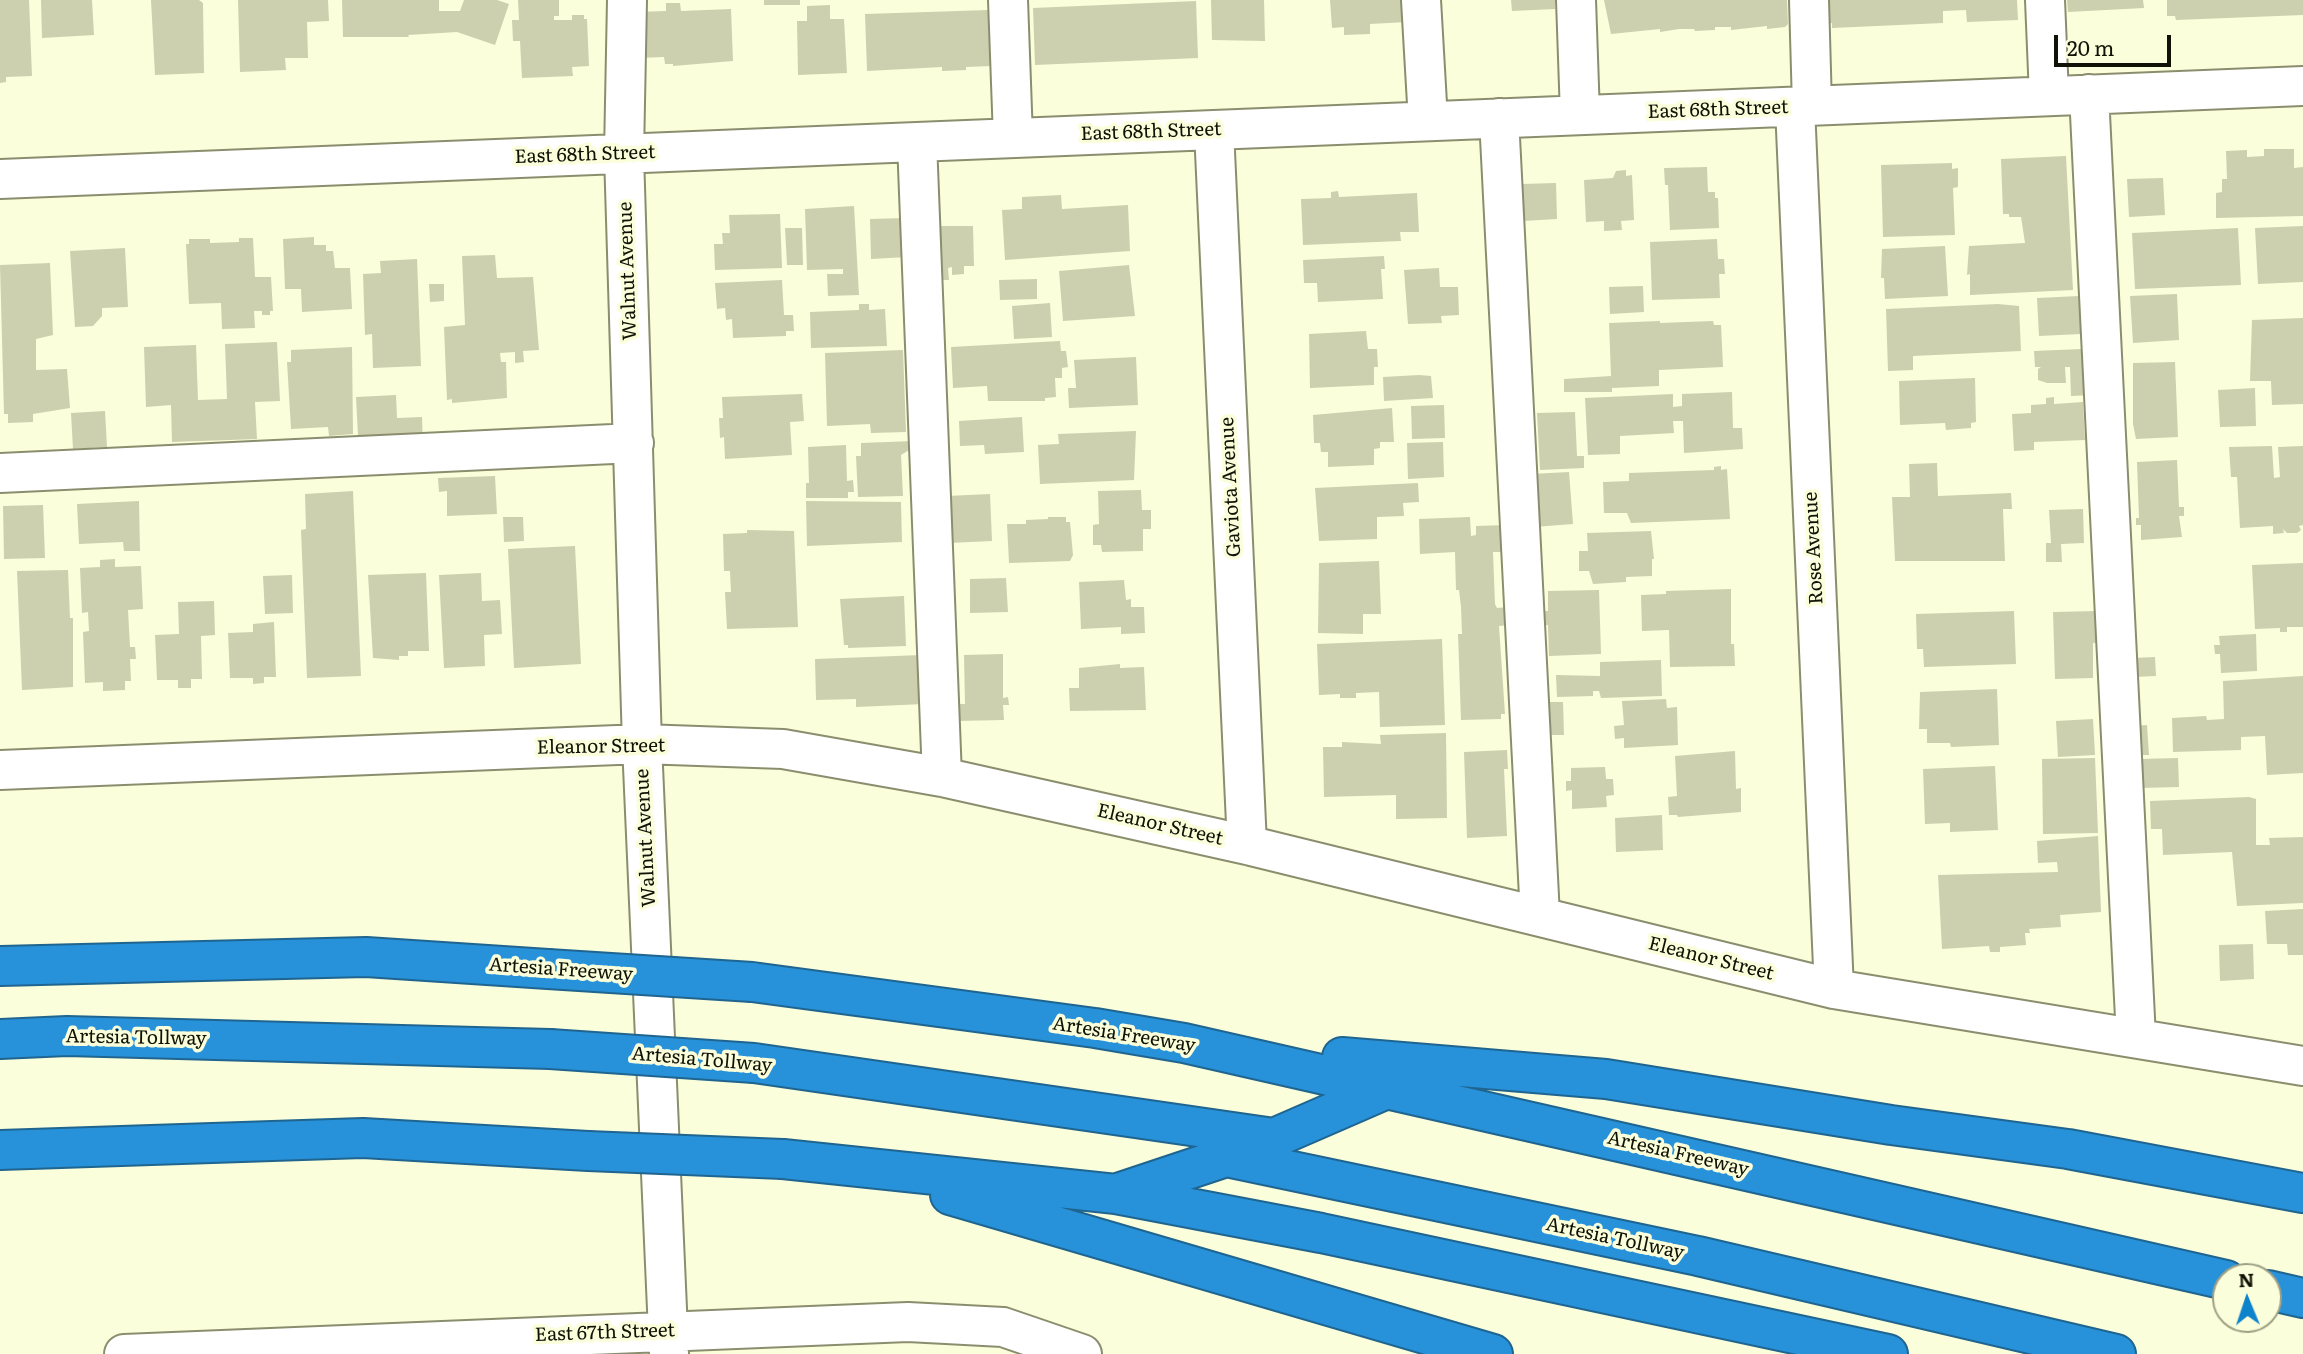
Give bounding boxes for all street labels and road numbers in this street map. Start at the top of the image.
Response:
street label: East 68th Street [1647,96,1789,124]
street label: East 68th Street [1080,118,1222,146]
street label: East 68th Street [514,141,656,169]
street label: Walnut Avenue [614,201,642,341]
street label: Gaviota Avenue [1216,416,1246,558]
street label: Rose Avenue [1800,491,1828,605]
street label: Eleanor Street [536,734,666,760]
street label: Walnut Avenue [631,768,661,908]
street label: Eleanor Street [1095,799,1225,851]
street label: Eleanor Street [1646,932,1776,986]
street label: Artesia Freeway [488,954,634,986]
street label: Artesia Freeway [1051,1012,1197,1058]
street label: Artesia Tollway [65,1025,207,1051]
street label: Artesia Tollway [631,1043,773,1077]
street label: Artesia Freeway [1605,1127,1751,1181]
street label: Artesia Tollway [1544,1213,1686,1265]
street label: East 67th Street [535,1319,675,1347]

